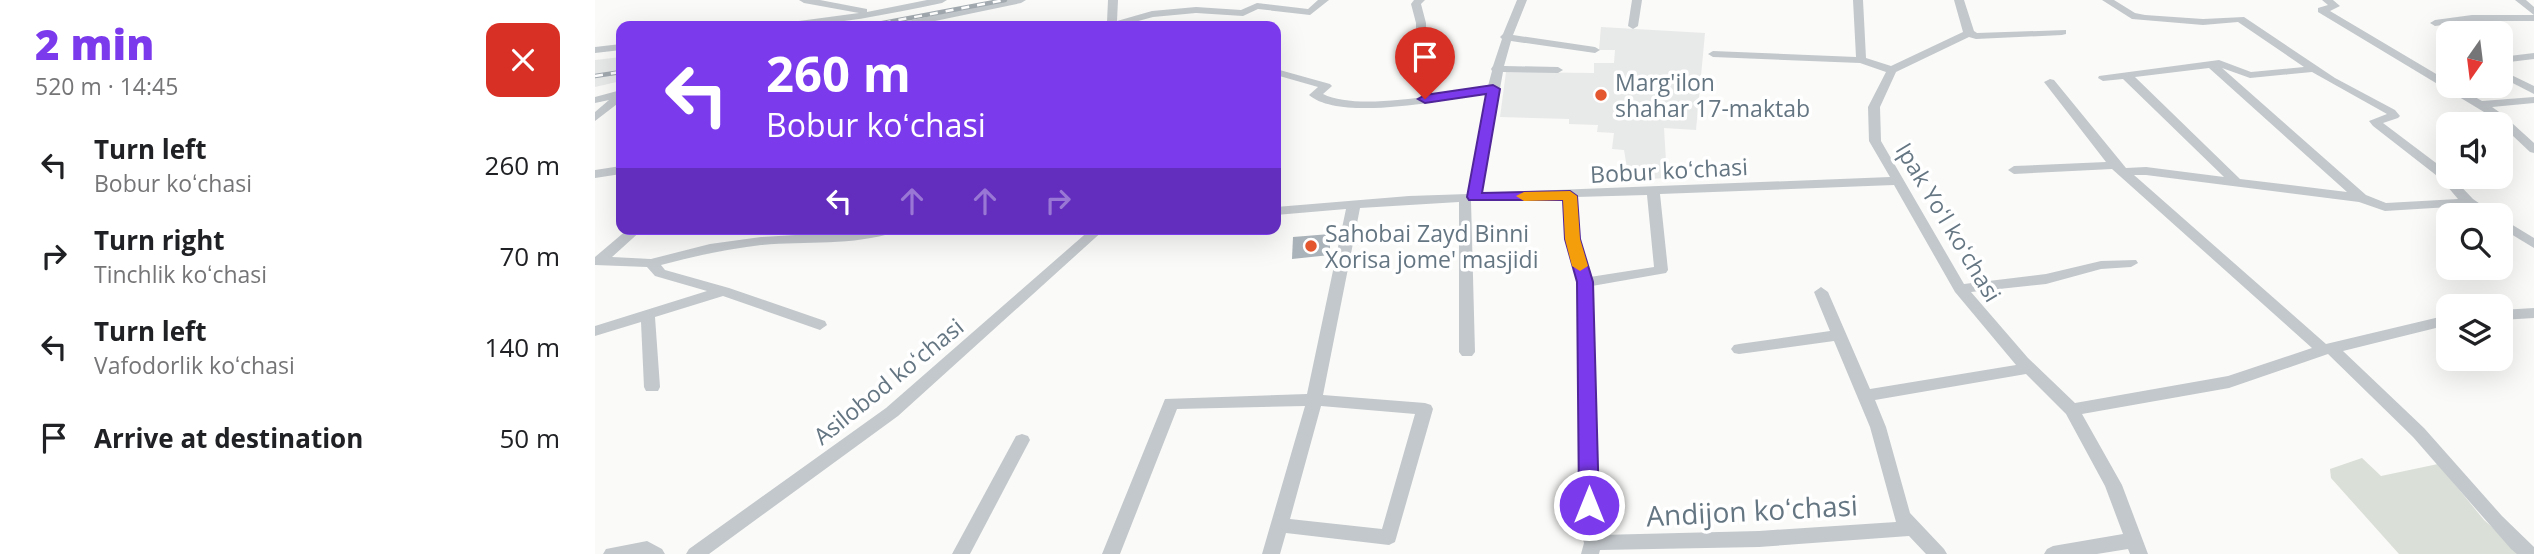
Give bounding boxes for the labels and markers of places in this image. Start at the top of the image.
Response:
pin [1395,27,1455,99]
place label: Marg'ilon shahar 17-maktab [1615,66,1810,124]
marker: Marg'ilon shahar 17-maktab [1593,87,1609,103]
place label: Sahobai Zayd Binni Xorisa jome' masjidi [1325,217,1538,275]
marker: Sahobai Zayd Binni Xorisa jome' masjidi [1303,238,1319,254]

